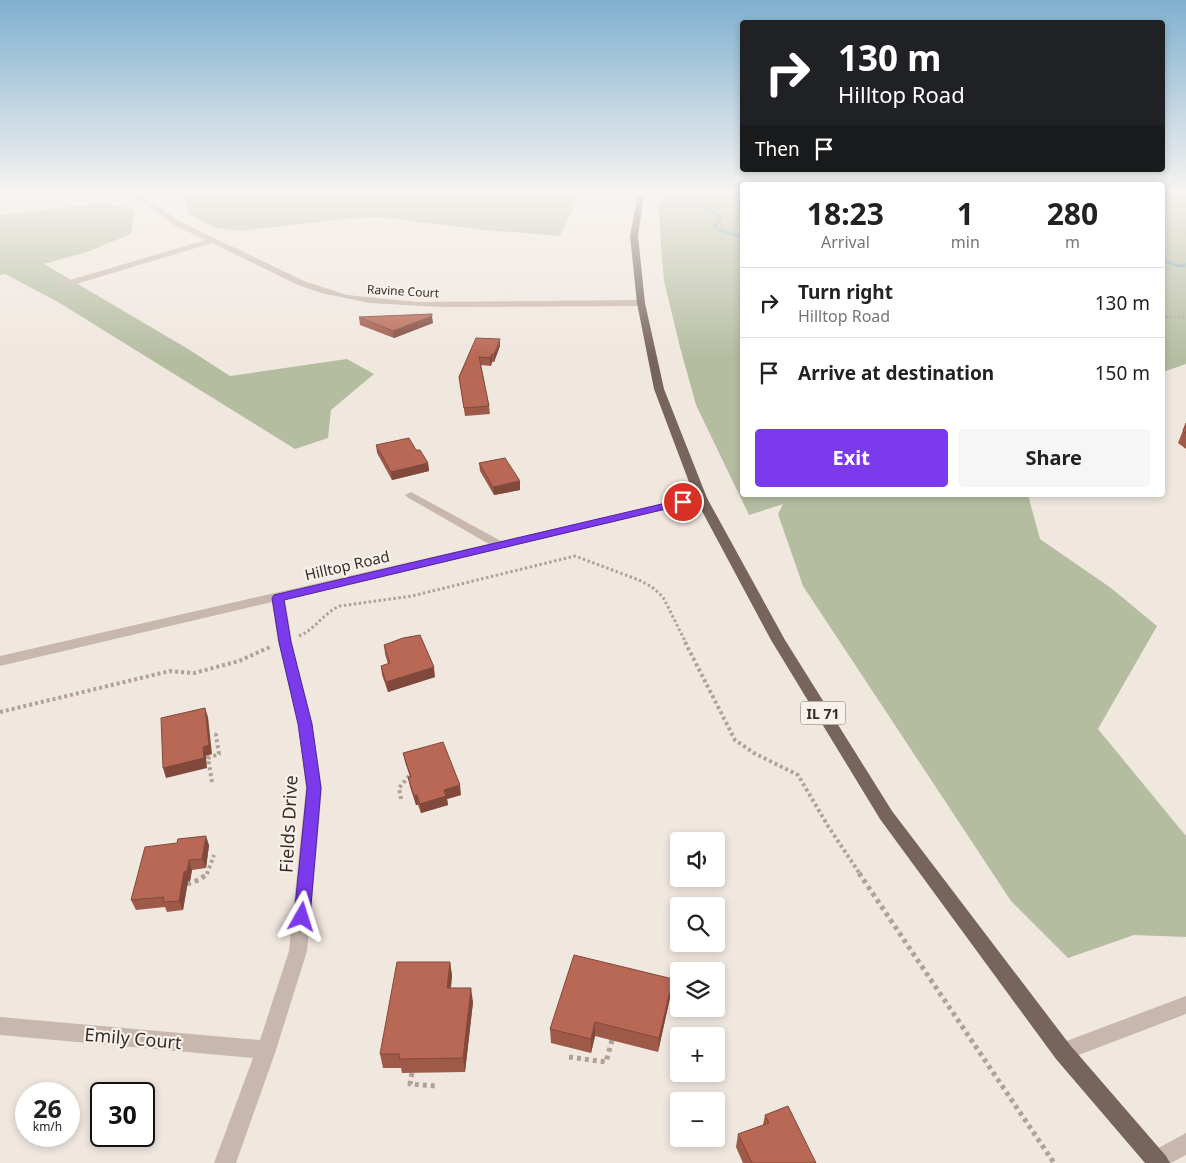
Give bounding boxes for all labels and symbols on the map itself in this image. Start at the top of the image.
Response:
street label: Ravine Court [366,281,440,301]
pin [662,481,704,523]
street label: Hilltop Road [303,546,391,584]
road number: IL 71 [800,701,846,724]
street label: Fields Drive [273,775,303,873]
position arrow [275,890,327,942]
street label: Emily Court [83,1022,183,1054]
speed limit sign: 30 [90,1082,155,1147]

